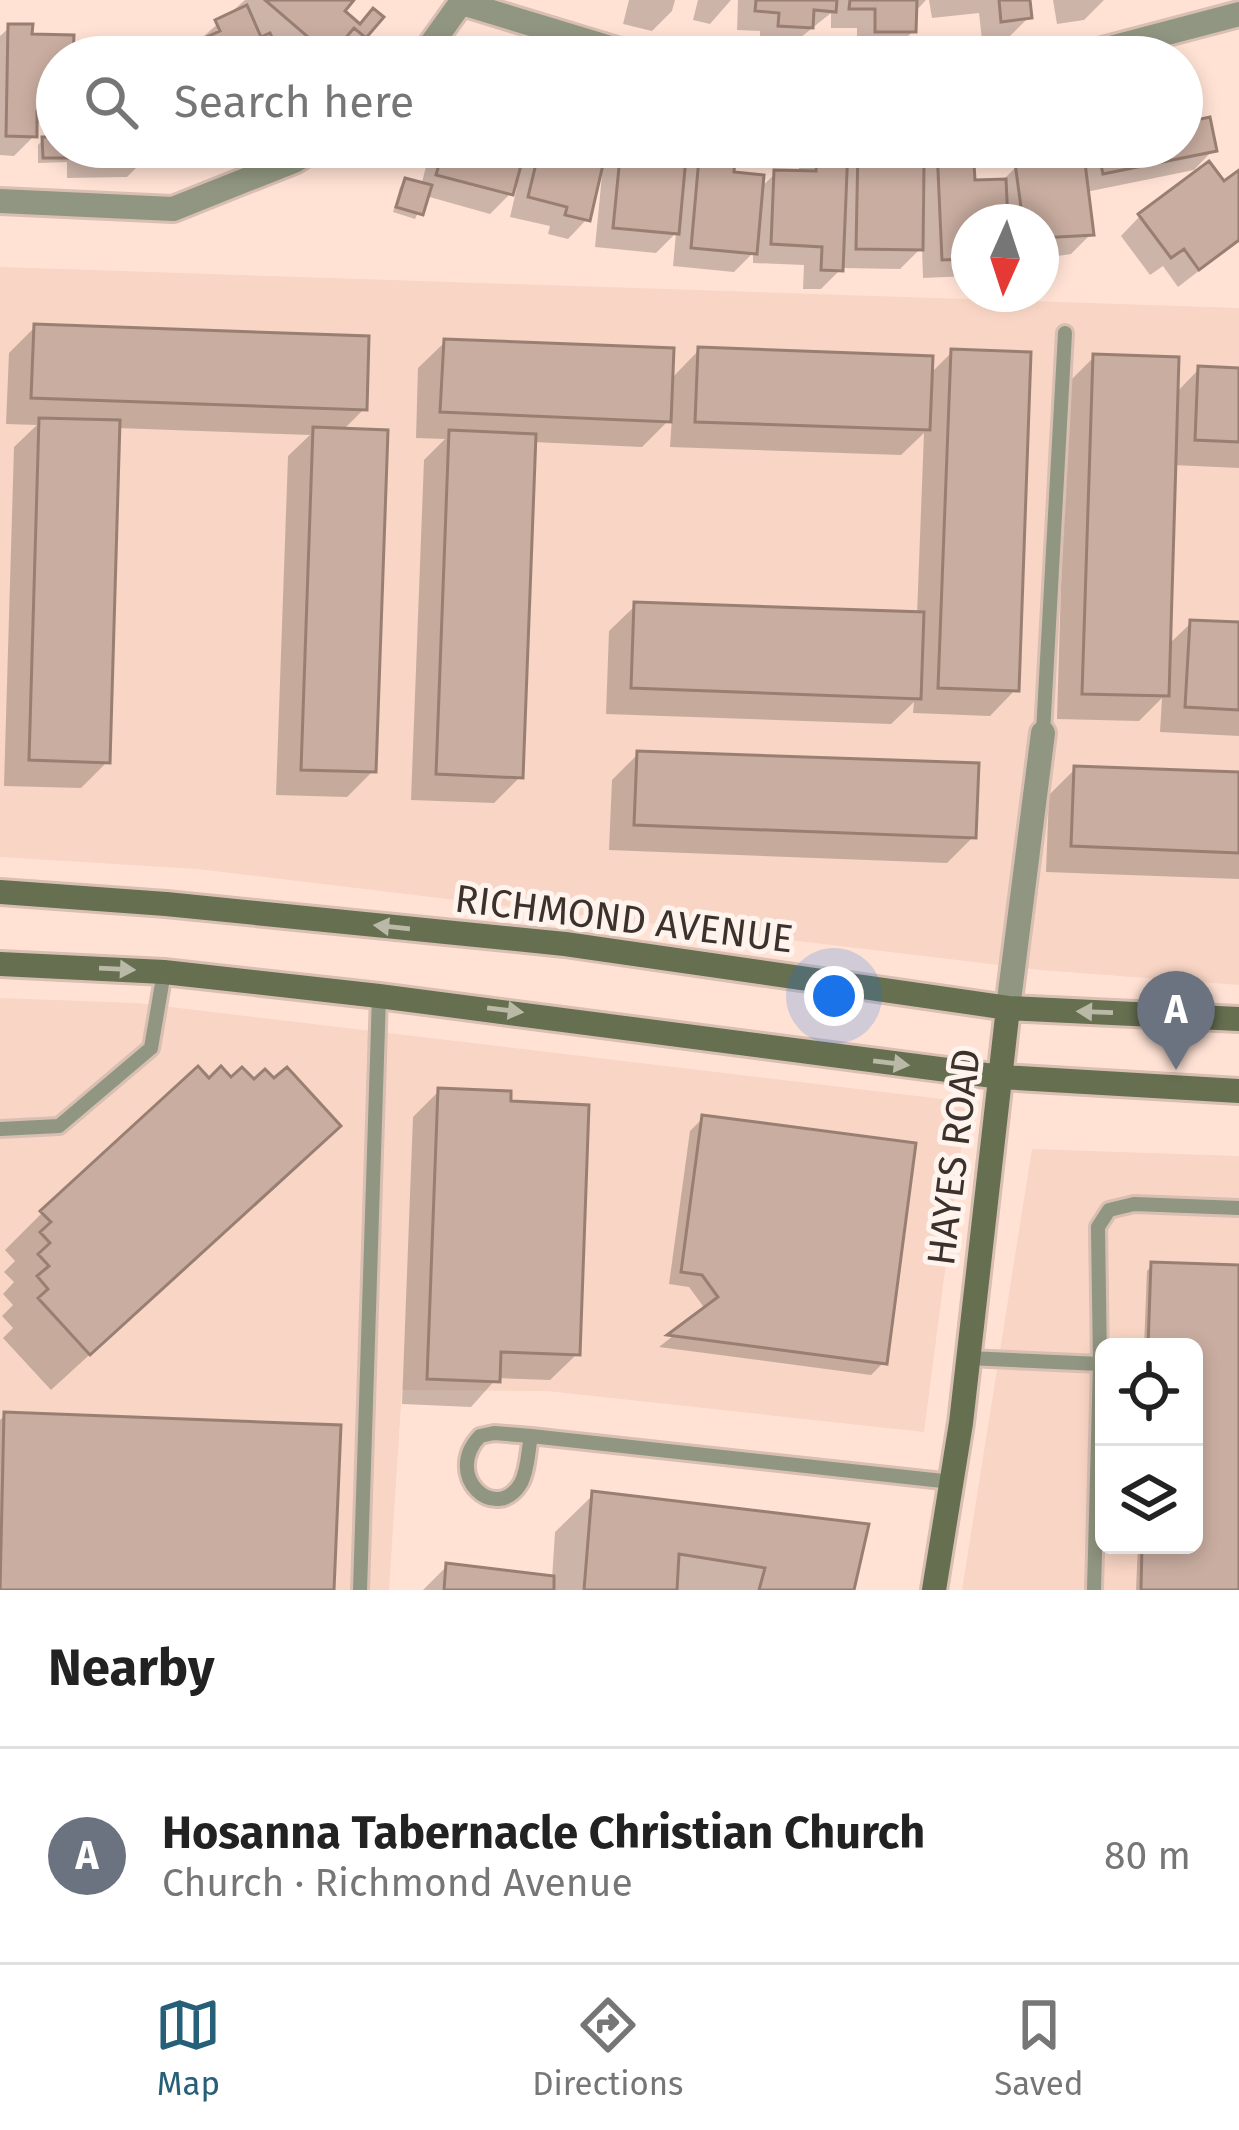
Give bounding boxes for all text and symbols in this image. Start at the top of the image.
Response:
search box [36,36,1203,168]
icon: search [78,69,144,135]
text: Search here [174,75,414,129]
north arrow [951,204,1059,312]
street label: RICHMOND AVENUE [452,875,796,963]
one-way arrow [373,917,410,936]
one-way arrow [99,960,136,979]
your location [804,966,864,1026]
pin: A [1137,971,1215,1070]
one-way arrow [486,1001,524,1020]
one-way arrow [1075,1002,1113,1021]
street label: HAYES ROAD [918,1046,990,1268]
one-way arrow [873,1053,910,1072]
map controls [1095,1338,1203,1554]
button: locate [1095,1338,1203,1446]
button: layers [1095,1446,1203,1554]
text: Nearby [48,1637,214,1699]
text: Hosanna Tabernacle Christian Church [162,1806,925,1860]
text: A [75,1833,99,1879]
text: 80 m [1104,1833,1191,1879]
text: Church · Richmond Avenue [162,1860,633,1906]
tab: Map [155,1992,221,2104]
tab: Directions [532,1992,684,2104]
tab: Saved [994,1992,1084,2104]

